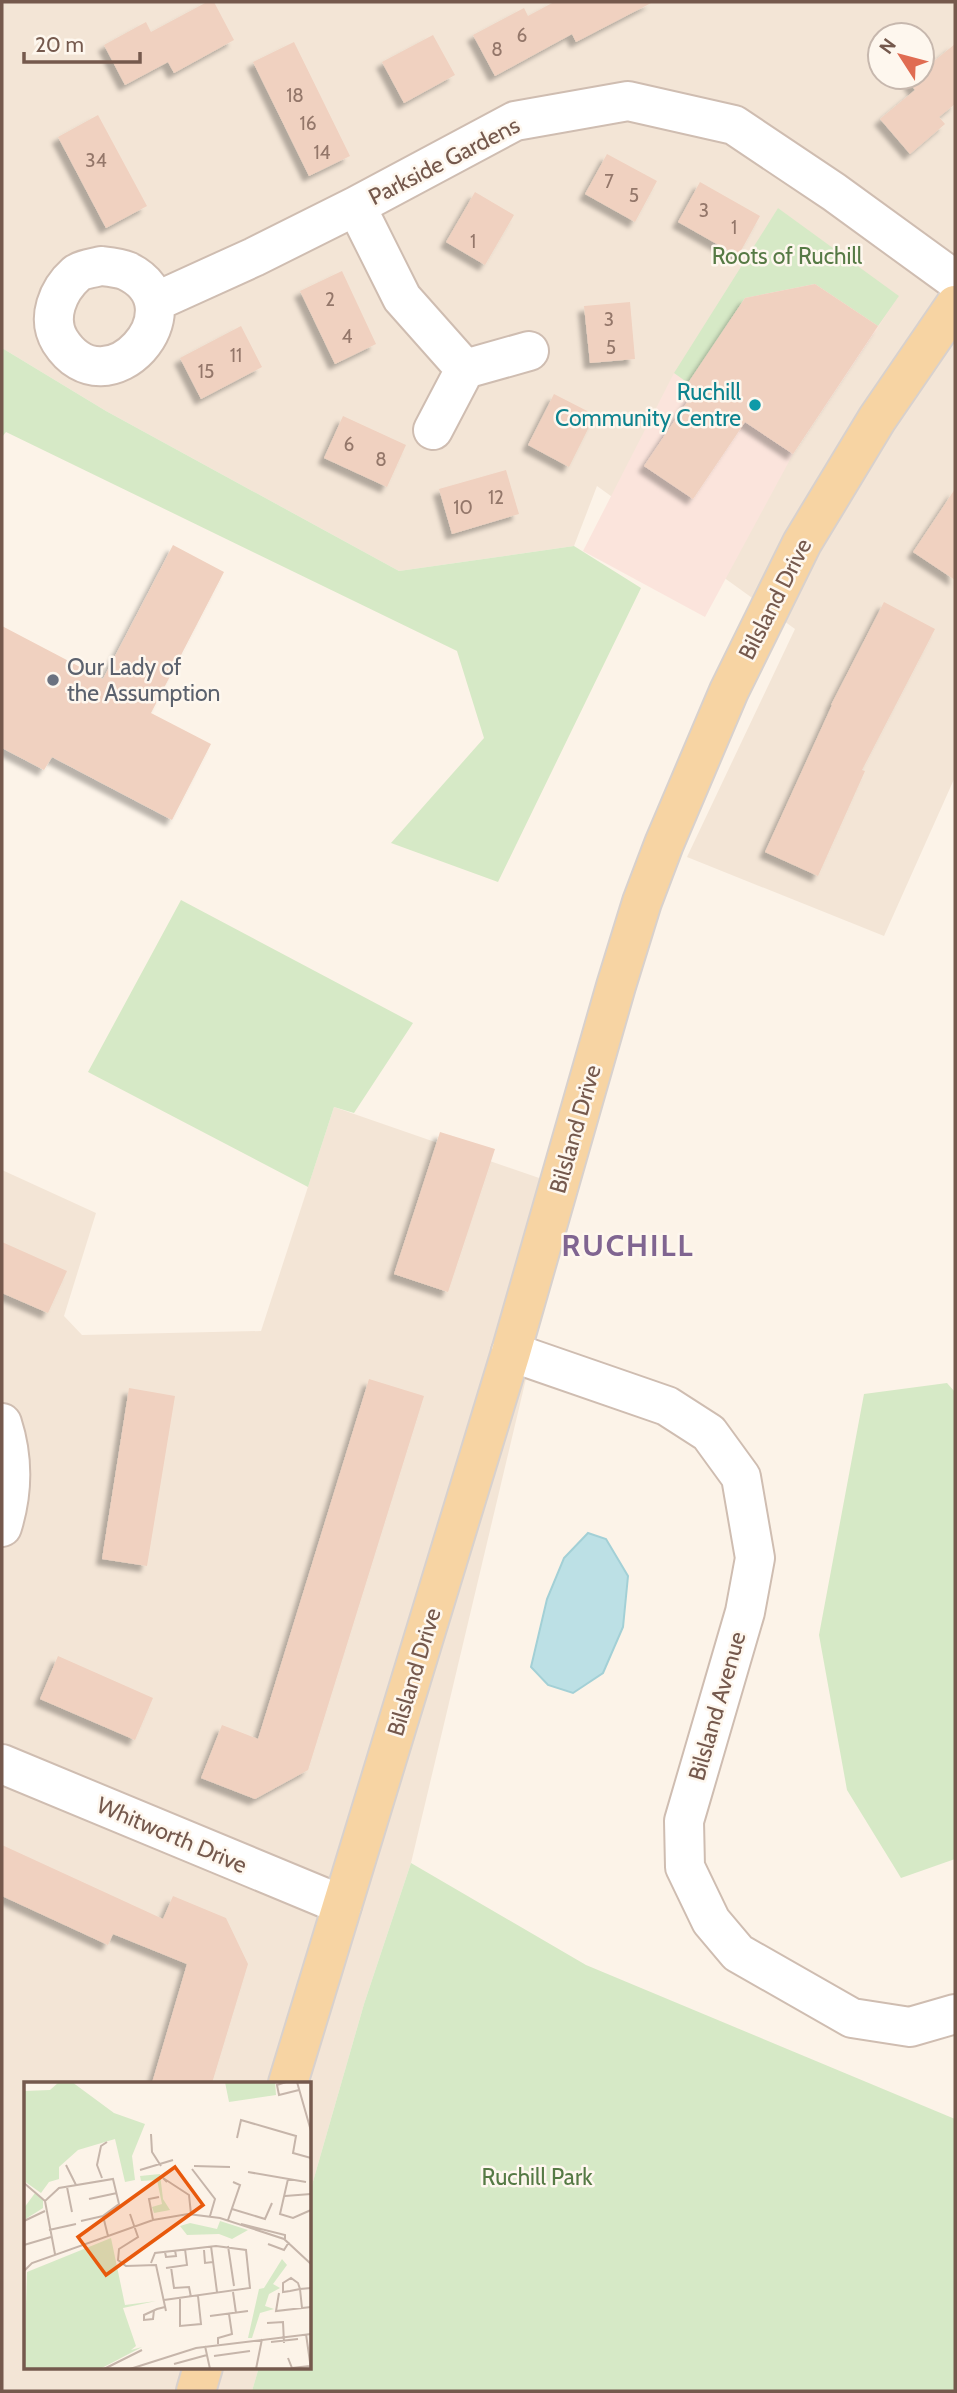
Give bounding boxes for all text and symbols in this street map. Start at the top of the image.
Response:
scale bar [24,21,140,65]
north arrow [866,21,936,91]
house number: 6 [517,24,527,47]
text: 20 m [35,32,84,57]
text: N [874,34,901,58]
house number: 8 [491,38,503,61]
house number: 18 [286,84,304,107]
street label: Parkside Gardens [364,111,524,211]
house number: 16 [300,112,317,135]
house number: 14 [313,141,331,164]
house number: 34 [85,149,107,172]
house number: 7 [604,170,614,193]
house number: 5 [629,184,639,207]
house number: 3 [699,199,709,222]
house number: 1 [731,216,737,239]
house number: 1 [470,230,476,253]
park label: Roots of Ruchill [712,242,863,270]
house number: 2 [325,288,335,311]
house number: 3 [604,308,614,331]
house number: 4 [342,325,353,348]
house number: 5 [606,336,616,359]
house number: 11 [230,344,242,367]
house number: 15 [198,360,214,383]
place label: Ruchill Community Centre [555,378,742,432]
marker: Ruchill Community Centre [747,397,763,413]
house number: 6 [344,433,354,456]
house number: 8 [375,448,387,471]
house number: 12 [488,486,504,509]
house number: 10 [453,496,473,519]
street label: Bilsland Drive [732,534,818,664]
place label: Our Lady of the Assumption [67,653,220,707]
marker: Our Lady of the Assumption [45,672,61,688]
street label: Bilsland Drive [543,1061,607,1196]
district label: RUCHILL [562,1227,694,1264]
street label: Bilsland Drive [381,1604,447,1739]
street label: Bilsland Avenue [682,1628,752,1784]
street label: Whitworth Drive [93,1791,251,1879]
inset map [24,2082,312,2368]
park label: Ruchill Park [482,2163,593,2191]

